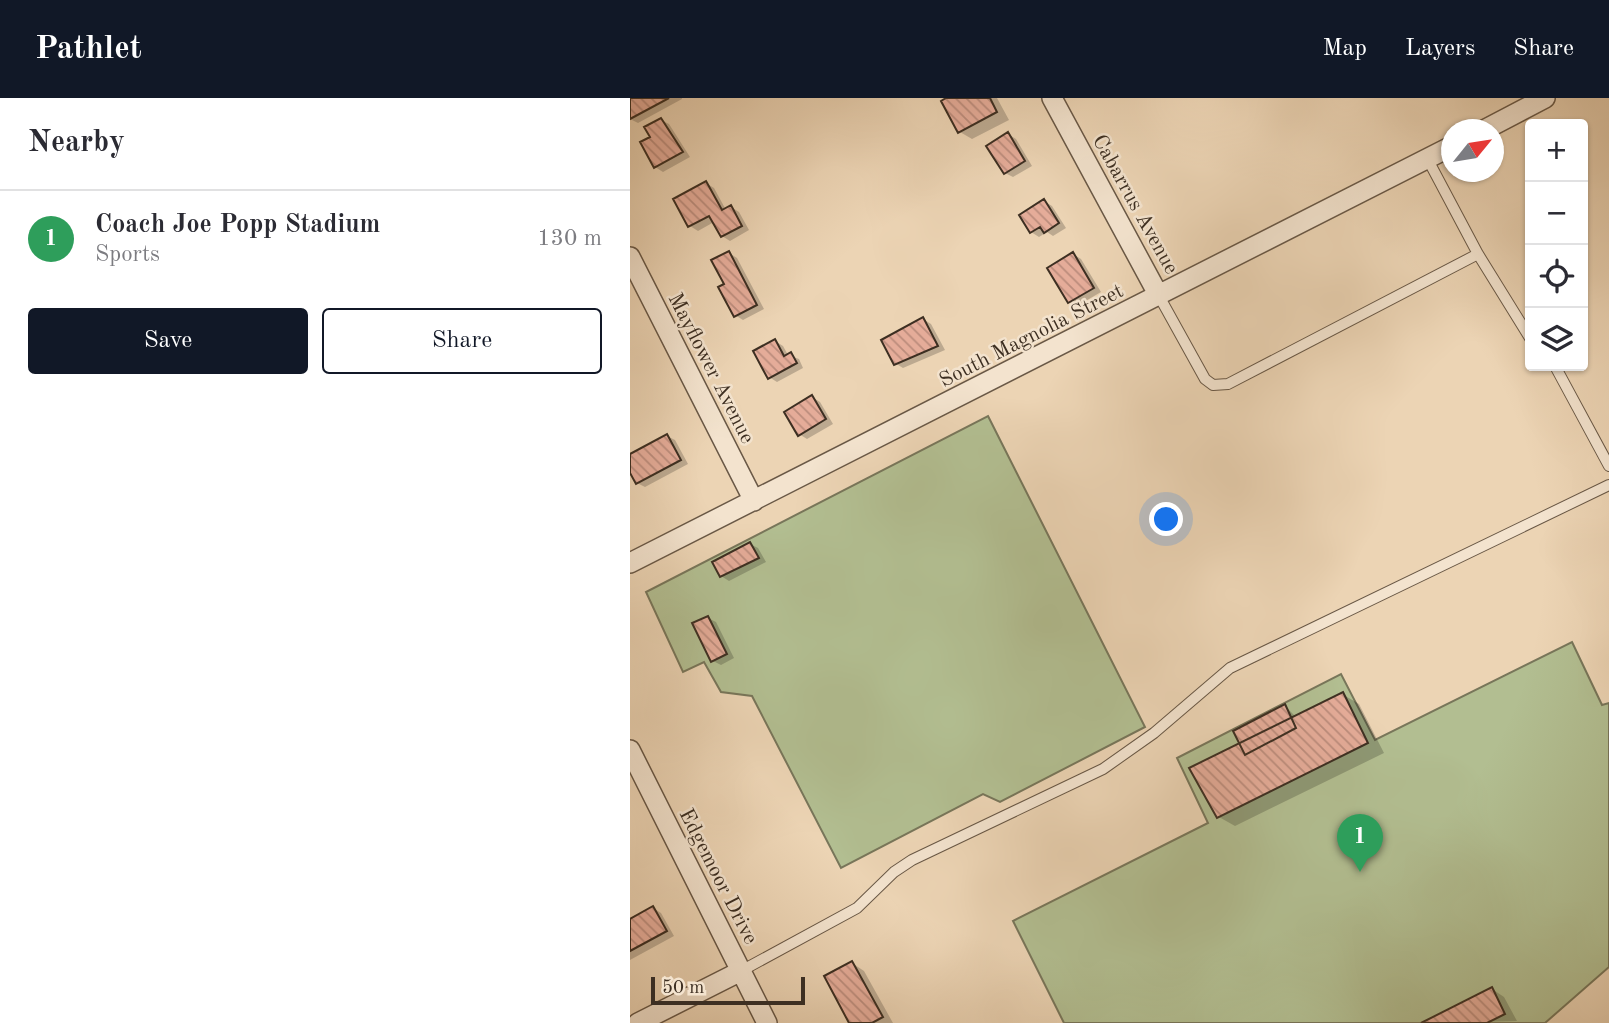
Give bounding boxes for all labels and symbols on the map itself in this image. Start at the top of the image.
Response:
north arrow [1441,119,1504,182]
street label: Cabarrus Avenue [1088,132,1182,278]
street label: South Magnolia Street [936,281,1127,392]
street label: Mayflower Avenue [664,290,758,447]
your location [1149,502,1183,536]
street label: Edgemoor Drive [675,806,761,948]
pin: 1 [1337,814,1383,872]
scale bar [651,974,805,1006]

